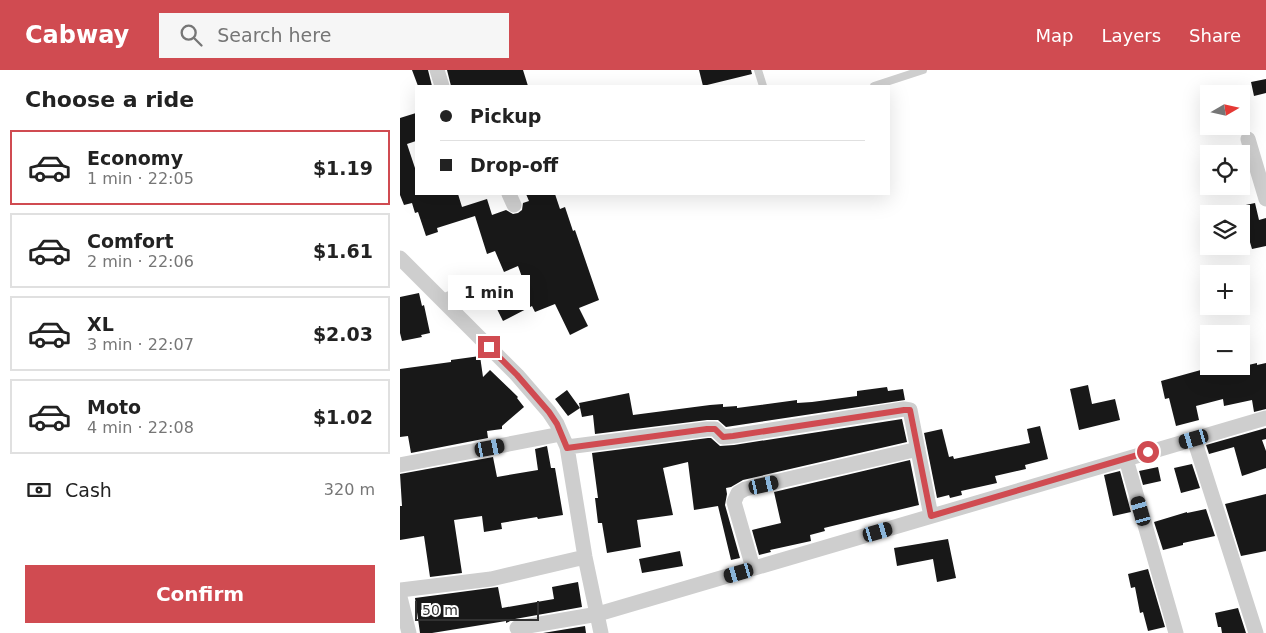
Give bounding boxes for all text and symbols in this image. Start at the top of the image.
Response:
search box [159,13,509,58]
text: Cabway [25,21,129,49]
icon: search [177,21,205,49]
text: Search here [217,24,331,46]
text: Map [1035,25,1073,46]
text: Layers [1101,25,1161,46]
text: Share [1189,25,1241,46]
north arrow [1200,85,1250,135]
map controls [1200,85,1250,375]
text: Choose a ride [25,87,194,112]
text: Pickup [470,105,541,127]
icon: car [27,145,72,190]
button: locate [1200,145,1250,195]
text: Economy [87,147,183,169]
text: Drop-off [470,154,558,176]
text: $1.19 [313,157,373,179]
text: 1 min · 22:05 [87,169,194,188]
button: layers [1200,205,1250,255]
icon: car [27,228,72,273]
text: Comfort [87,230,174,252]
text: $1.61 [313,240,373,262]
text: 2 min · 22:06 [87,252,194,271]
button: + [1200,265,1250,315]
callout: 1 min [448,274,530,310]
text: 1 min [464,283,514,302]
icon: car [27,311,72,356]
text: XL [87,313,114,335]
text: $2.03 [313,323,373,345]
button: − [1200,325,1250,375]
text: 3 min · 22:07 [87,335,194,354]
route end [478,336,500,358]
icon: car [27,394,72,439]
text: Moto [87,396,141,418]
text: $1.02 [313,406,373,428]
text: 4 min · 22:08 [87,418,194,437]
car [1177,428,1210,450]
car [473,438,506,458]
route start [1137,441,1159,463]
car [747,474,780,496]
icon: cash [25,476,53,504]
text: Cash [65,479,112,501]
text: 320 m [324,480,375,499]
car [1129,495,1152,527]
car [861,521,894,543]
car [722,562,755,584]
button: Confirm [25,565,375,623]
scale bar [415,598,539,621]
text: 50 m [422,602,458,618]

